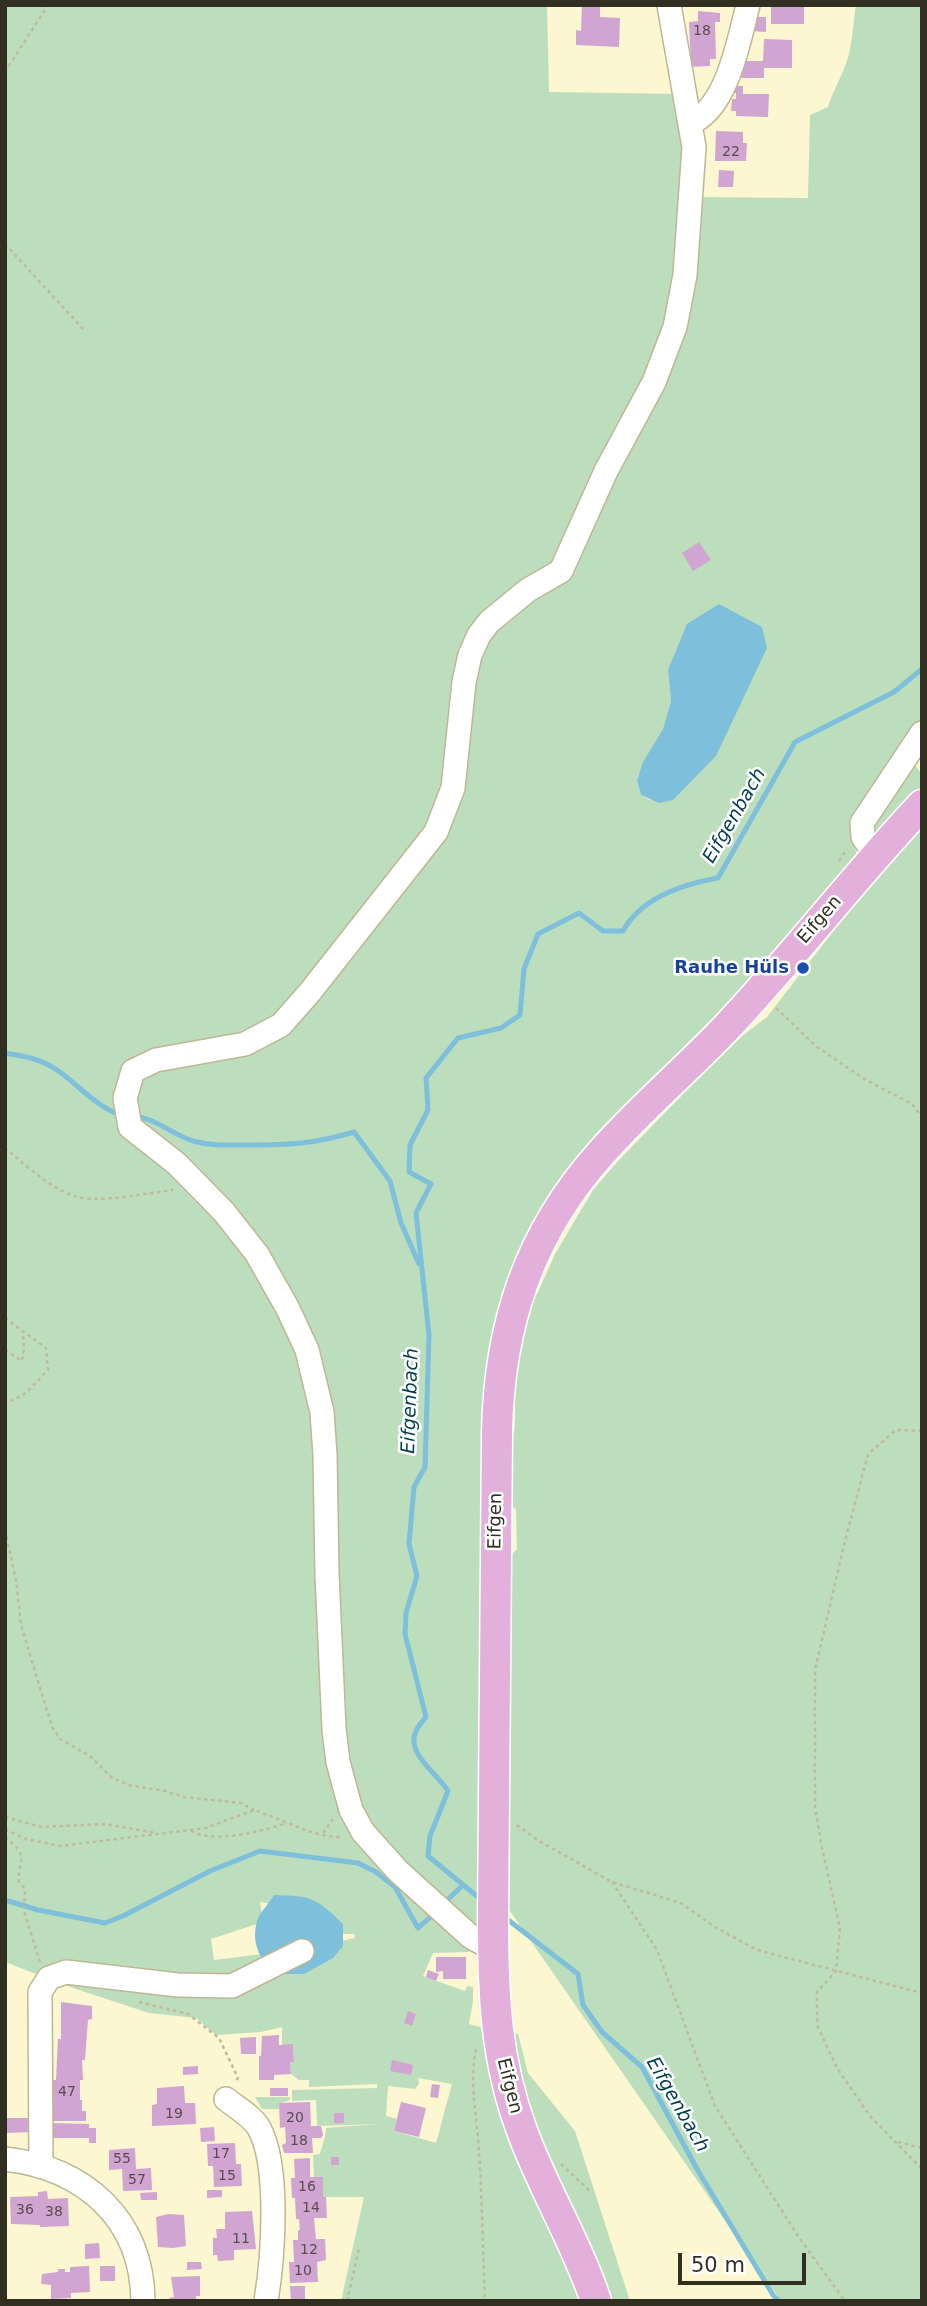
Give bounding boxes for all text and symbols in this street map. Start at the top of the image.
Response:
house number: 18 [693,23,711,39]
house number: 22 [722,144,740,160]
water label: Eifgenbach [699,764,771,868]
street label: Eifgen [793,892,847,948]
place label: Rauhe Hüls [674,957,789,979]
marker: Rauhe Hüls [795,960,811,976]
water label: Eifgenbach [398,1348,424,1454]
street label: Eifgen [485,1493,507,1549]
water label: Eifgenbach [641,2053,713,2157]
street label: Eifgen [492,2056,526,2116]
house number: 47 [58,2084,76,2100]
house number: 19 [165,2106,183,2122]
house number: 20 [286,2110,304,2126]
house number: 18 [290,2133,308,2149]
house number: 17 [212,2146,230,2162]
house number: 55 [113,2151,131,2167]
house number: 15 [218,2168,236,2184]
house number: 57 [128,2172,146,2188]
house number: 16 [298,2179,316,2195]
house number: 14 [302,2200,320,2216]
house number: 36 [16,2202,34,2218]
house number: 38 [45,2204,63,2220]
house number: 11 [232,2231,250,2247]
scale bar [682,2240,810,2284]
house number: 12 [300,2242,318,2258]
text: 50 m [691,2253,745,2277]
house number: 10 [294,2263,312,2279]

